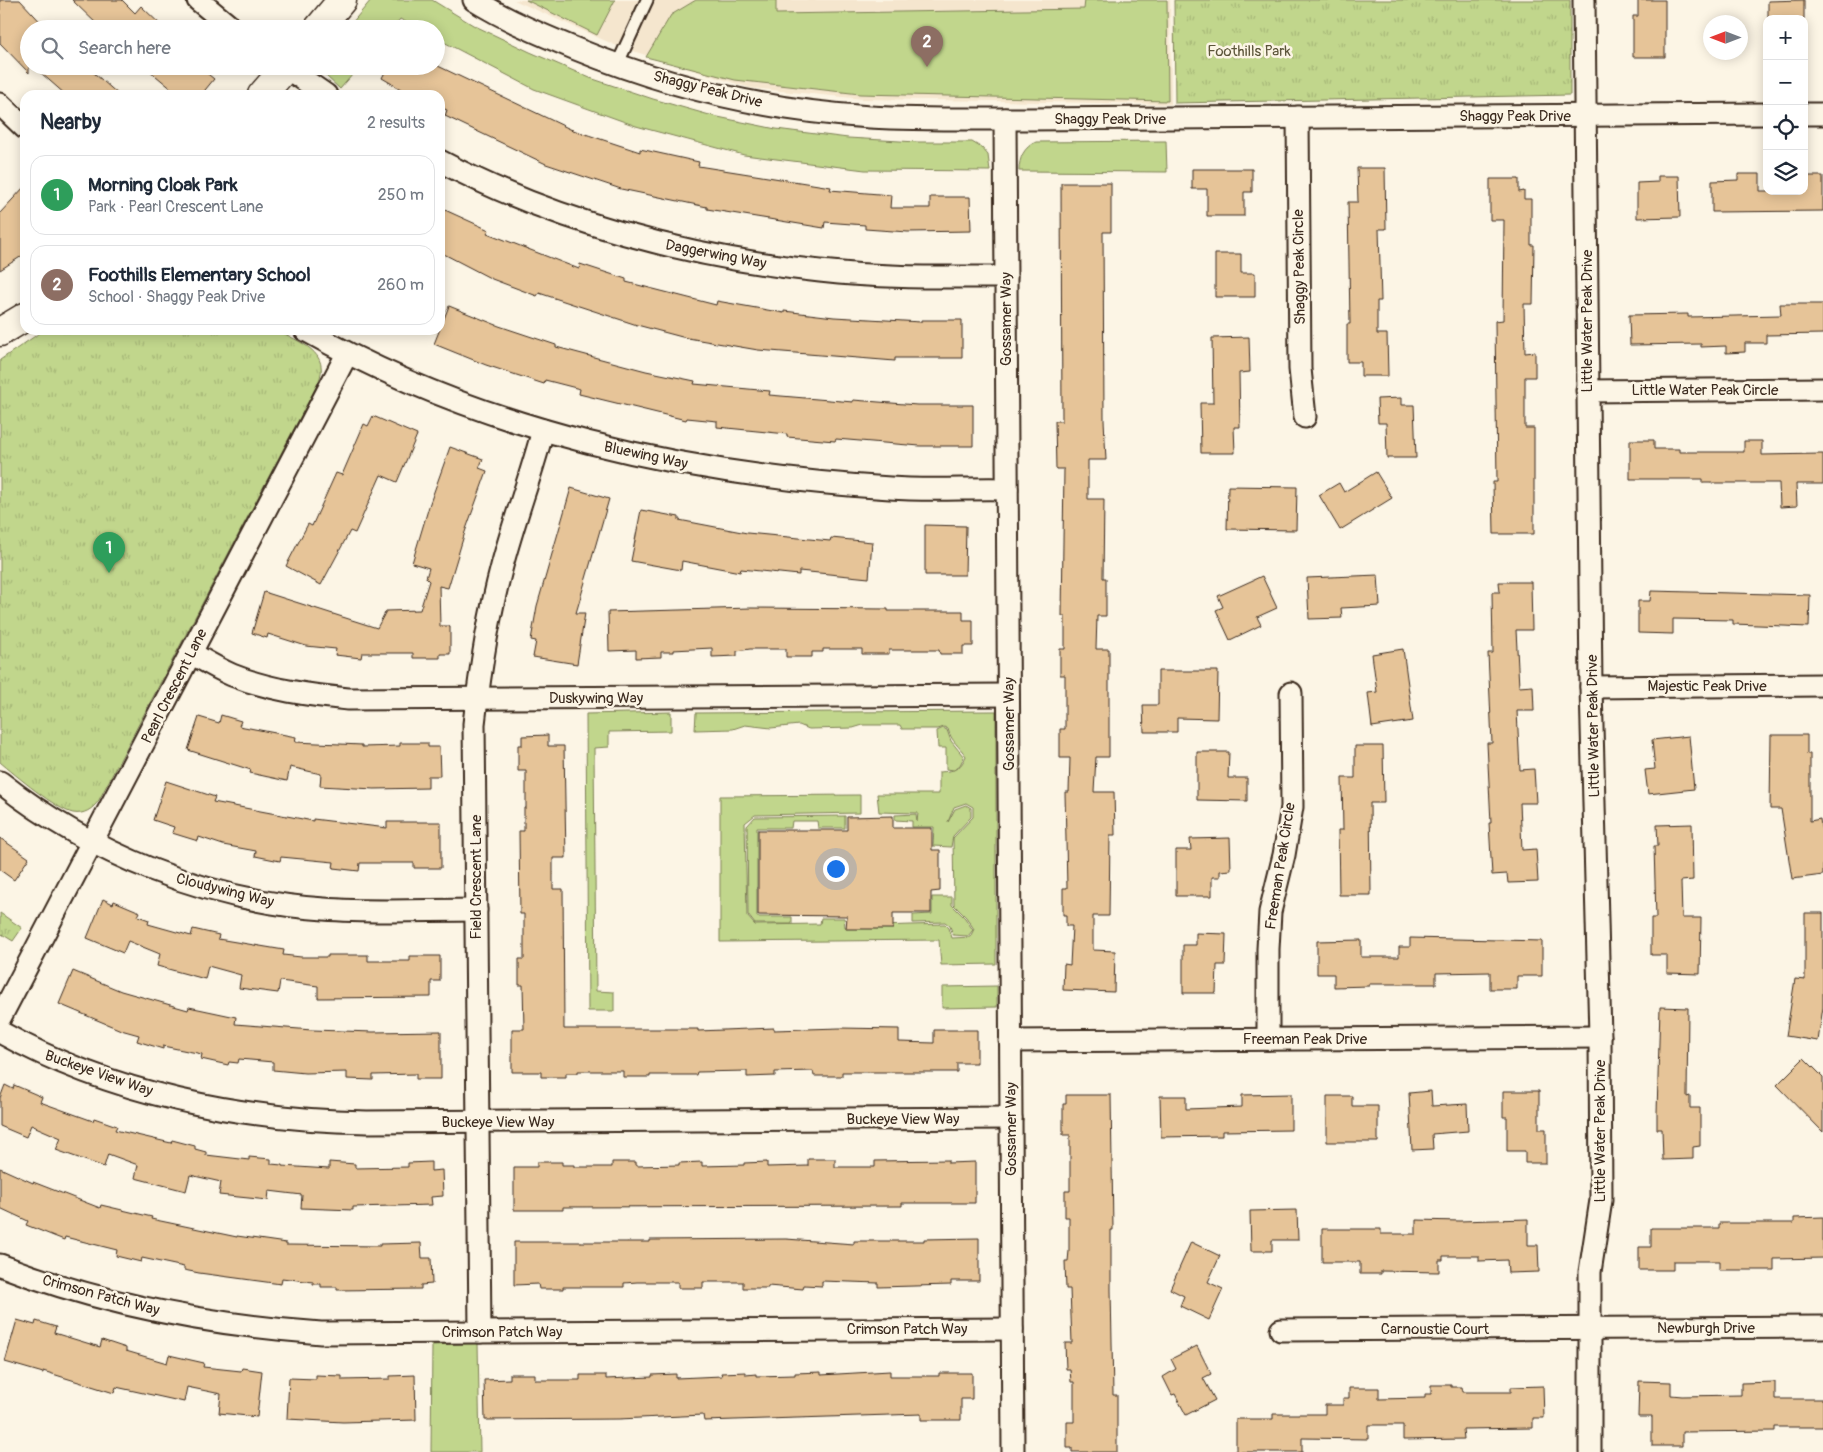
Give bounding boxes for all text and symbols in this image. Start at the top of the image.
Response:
north arrow [1703,15,1748,60]
map controls [1763,15,1808,195]
button: + [1763,15,1808,60]
search box [20,20,445,75]
pin: 2 [911,26,943,67]
icon: search [38,34,66,62]
text: Search here [78,36,171,60]
park label: Foothills Park [1207,42,1292,61]
button: − [1763,60,1808,105]
street label: Shaggy Peak Drive [651,67,765,112]
button: locate [1763,105,1808,150]
street label: Shaggy Peak Drive [1459,107,1571,126]
text: Nearby [40,109,101,136]
street label: Shaggy Peak Drive [1054,110,1166,129]
text: 2 results [367,113,425,133]
button: layers [1763,150,1808,195]
text: Morning Cloak Park [88,173,238,197]
text: 1 [54,185,60,205]
text: 250 m [378,185,424,205]
text: Park · Pearl Crescent Lane [88,197,263,217]
street label: Shaggy Peak Circle [1289,208,1310,325]
street label: Daggerwing Way [664,235,769,274]
street label: Little Water Peak Drive [1578,249,1597,393]
text: Foothills Elementary School [88,263,311,287]
street label: Gossamer Way [997,271,1016,366]
text: 2 [53,275,61,295]
text: 260 m [377,275,424,295]
text: School · Shaggy Peak Drive [88,287,265,307]
street label: Little Water Peak Circle [1632,381,1779,400]
street label: Bluewing Way [602,437,690,474]
pin: 1 [93,532,125,573]
street label: Pearl Crescent Lane [137,625,212,747]
street label: Little Water Peak Drive [1583,654,1604,798]
street label: Gossamer Way [1000,676,1019,771]
street label: Majestic Peak Drive [1647,677,1767,696]
street label: Duskywing Way [549,689,644,708]
street label: Freeman Peak Circle [1261,801,1300,931]
street label: Field Crescent Lane [467,814,486,939]
your location [823,856,849,882]
street label: Cloudywing Way [174,869,276,912]
street label: Freeman Peak Drive [1243,1030,1368,1049]
street label: Buckeye View Way [42,1046,156,1101]
street label: Little Water Peak Drive [1591,1059,1610,1203]
street label: Gossamer Way [1002,1081,1021,1176]
street label: Buckeye View Way [847,1110,960,1129]
street label: Buckeye View Way [442,1113,555,1132]
street label: Crimson Patch Way [40,1271,162,1320]
street label: Newburgh Drive [1657,1319,1756,1338]
street label: Crimson Patch Way [847,1320,968,1339]
street label: Carnoustie Court [1381,1320,1490,1339]
street label: Crimson Patch Way [442,1323,563,1342]

